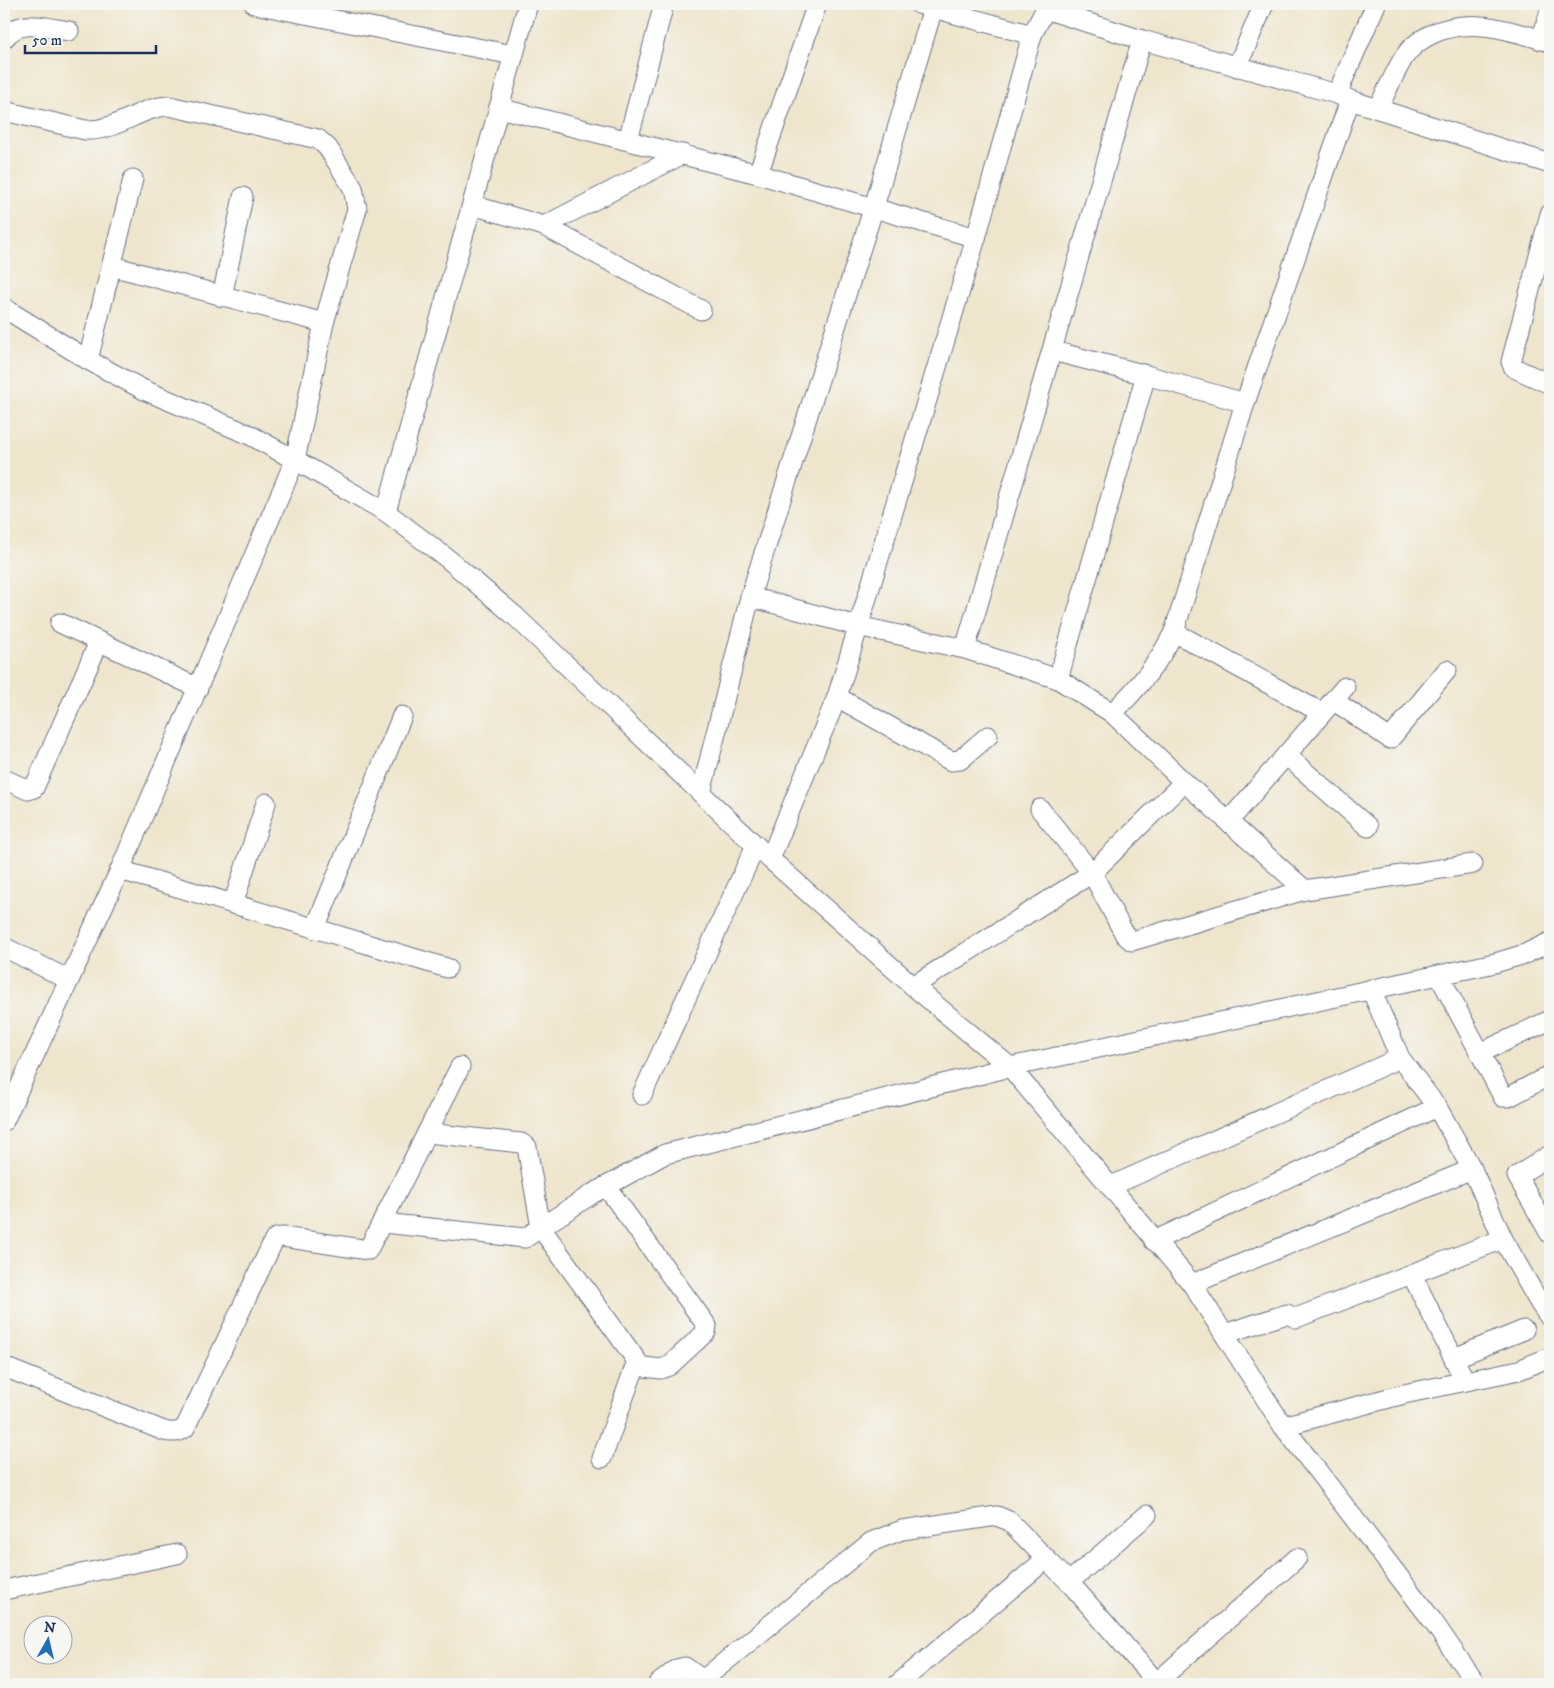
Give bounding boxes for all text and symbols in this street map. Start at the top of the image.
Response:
scale bar [25,22,156,54]
text: 50 m [32,31,62,50]
north arrow [22,1616,72,1666]
text: N [43,1618,57,1638]

